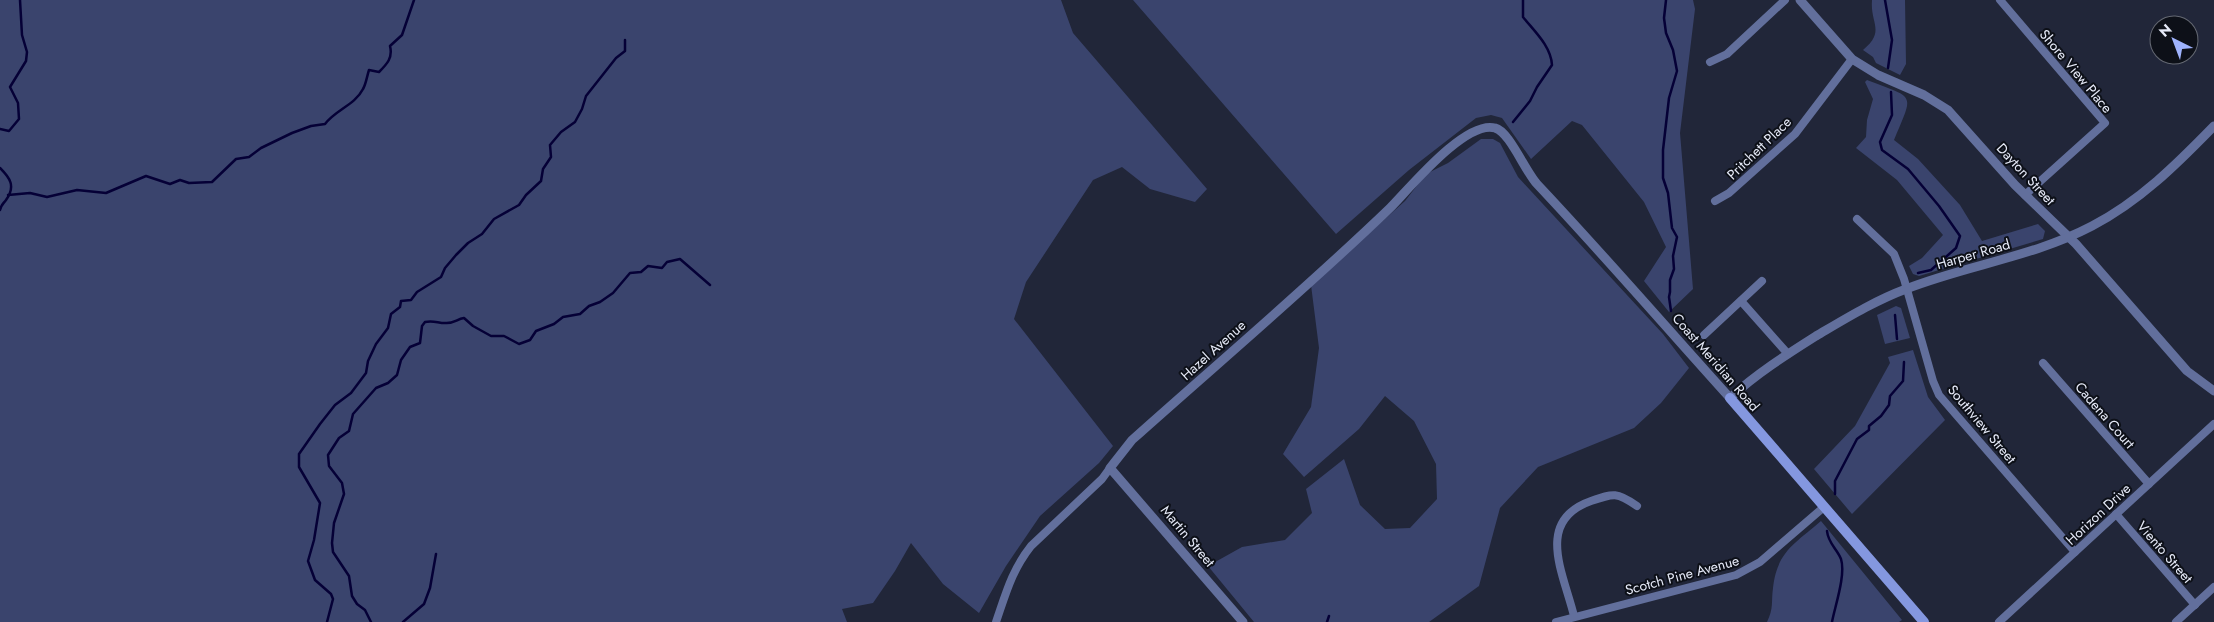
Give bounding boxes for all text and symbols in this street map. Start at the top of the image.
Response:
north arrow [2149,15,2199,65]
text: N [2154,19,2176,41]
street label: Shore View Place [2035,25,2117,117]
street label: Pritchett Place [1722,112,1796,184]
street label: Dayton Street [1992,139,2060,210]
street label: Harper Road [1934,234,2012,274]
street label: Coast Meridian Road [1668,309,1764,415]
street label: Hazel Avenue [1176,315,1250,385]
street label: Cadena Court [2070,377,2140,453]
street label: Southview Street [1943,380,2021,468]
street label: Horizon Drive [2061,479,2135,549]
street label: Martin Street [1156,501,1220,572]
street label: Viento Street [2133,517,2198,588]
street label: Scotch Pine Avenue [1623,550,1741,600]

